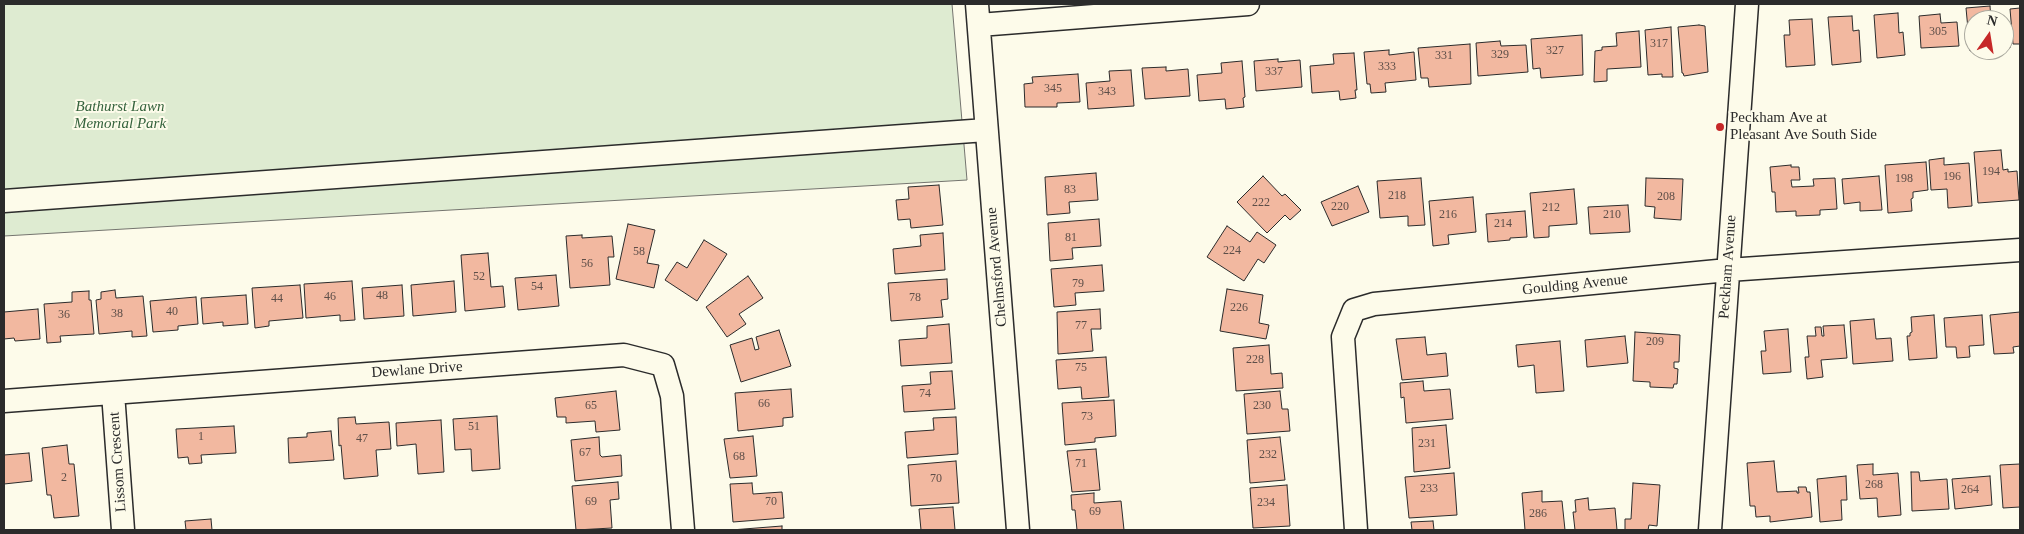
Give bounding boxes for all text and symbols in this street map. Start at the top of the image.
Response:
north arrow [1964,10,2014,60]
text: N [1986,12,1999,29]
house number: 305 [1929,25,1947,39]
house number: 317 [1650,37,1668,51]
house number: 327 [1546,44,1564,58]
house number: 329 [1491,48,1509,62]
house number: 331 [1435,49,1453,63]
house number: 333 [1378,60,1396,74]
house number: 337 [1265,65,1283,79]
house number: 345 [1044,82,1062,96]
house number: 343 [1098,85,1116,99]
park label: Bathurst Lawn Memorial Park [74,98,166,133]
place label: Peckham Ave at Pleasant Ave South Side [1730,109,1877,144]
marker: Peckham Ave at Pleasant Ave South Side [1714,121,1726,133]
house number: 194 [1982,165,2000,179]
house number: 196 [1943,170,1961,184]
house number: 198 [1895,172,1913,186]
house number: 83 [1064,183,1076,197]
house number: 218 [1388,189,1406,203]
house number: 208 [1657,190,1675,204]
house number: 222 [1252,196,1270,210]
house number: 220 [1331,200,1349,214]
house number: 212 [1542,201,1560,215]
street label: Chelmsford Avenue [983,206,1011,328]
house number: 216 [1439,208,1457,222]
house number: 210 [1603,208,1621,222]
street label: Peckham Avenue [1715,214,1741,320]
house number: 214 [1494,217,1512,231]
house number: 81 [1065,231,1077,245]
house number: 224 [1223,244,1241,258]
house number: 58 [633,245,645,259]
house number: 56 [581,257,593,271]
house number: 52 [473,270,485,284]
street label: Goulding Avenue [1521,271,1629,299]
house number: 79 [1072,277,1084,291]
house number: 54 [531,280,543,294]
house number: 48 [376,289,388,303]
house number: 46 [324,290,336,304]
house number: 78 [909,291,921,305]
house number: 44 [271,292,283,306]
house number: 226 [1230,301,1248,315]
house number: 40 [166,305,178,319]
house number: 38 [111,307,123,321]
house number: 36 [58,308,70,322]
house number: 77 [1075,319,1087,333]
house number: 209 [1646,335,1664,349]
house number: 228 [1246,353,1264,367]
street label: Dewlane Drive [371,358,463,382]
house number: 75 [1075,361,1087,375]
house number: 74 [919,387,931,401]
house number: 66 [758,397,770,411]
house number: 65 [585,399,597,413]
house number: 230 [1253,399,1271,413]
house number: 73 [1081,410,1093,424]
street label: Lissom Crescent [106,411,130,513]
house number: 51 [468,420,480,434]
house number: 1 [198,430,204,444]
house number: 47 [356,432,368,446]
house number: 231 [1418,437,1436,451]
house number: 67 [579,446,591,460]
house number: 232 [1259,448,1277,462]
house number: 68 [733,450,745,464]
house number: 71 [1075,457,1087,471]
house number: 2 [61,471,67,485]
house number: 70 [930,472,942,486]
house number: 268 [1865,478,1883,492]
house number: 233 [1420,482,1438,496]
house number: 264 [1961,483,1979,497]
house number: 69 [585,495,597,509]
house number: 70 [765,495,777,509]
house number: 234 [1257,496,1275,510]
house number: 69 [1089,505,1101,519]
house number: 286 [1529,507,1547,521]

